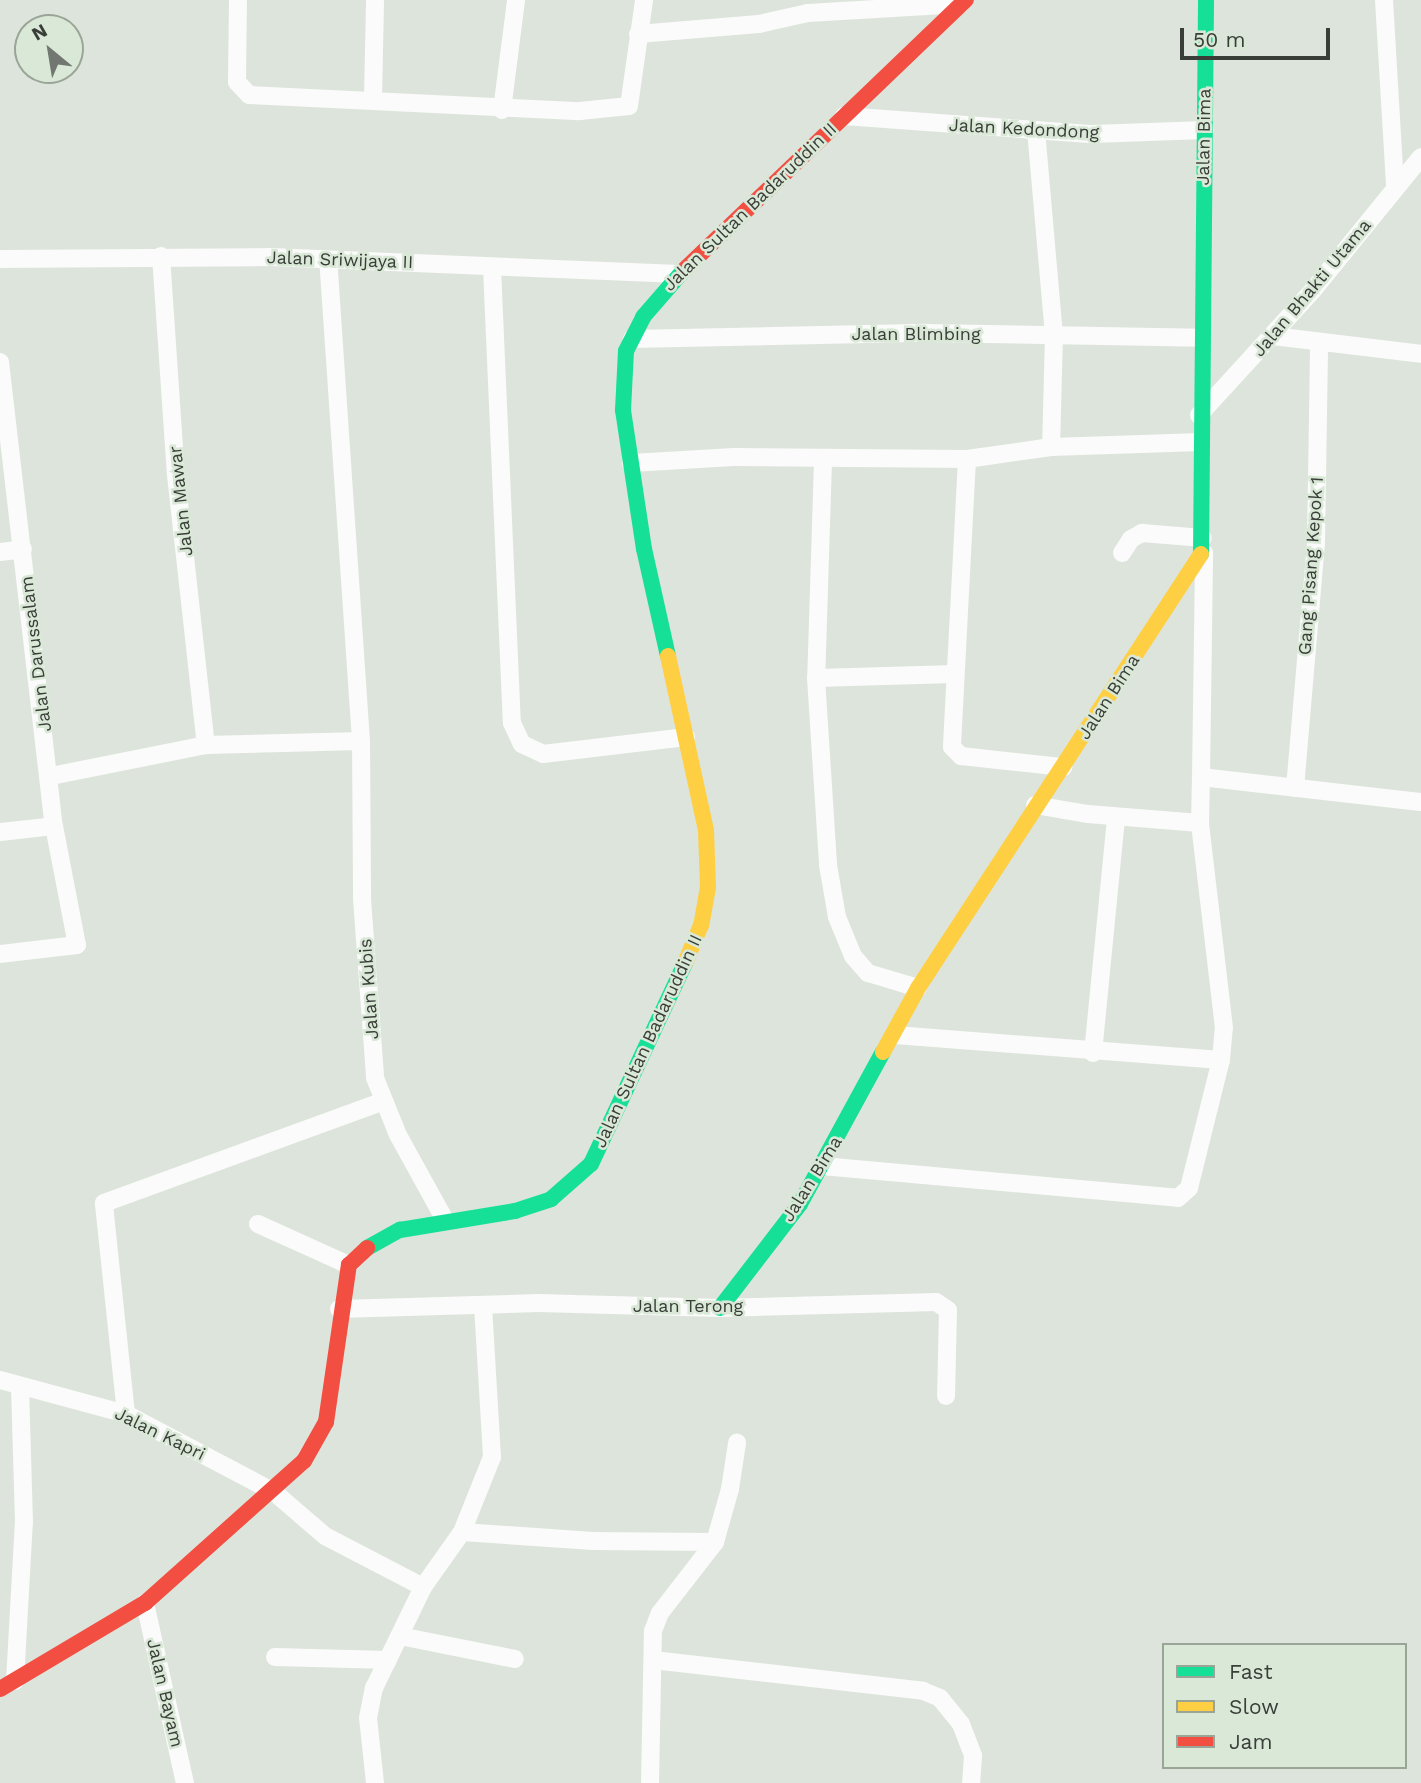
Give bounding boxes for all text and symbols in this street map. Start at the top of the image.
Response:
north arrow [14,14,84,84]
scale bar [1183,14,1334,58]
text: N [27,19,51,46]
text: 50 m [1193,27,1245,52]
street label: Jalan Bima [1192,88,1216,186]
street label: Jalan Kedondong [948,114,1100,144]
street label: Jalan Sultan Badaruddin II [659,118,841,296]
street label: Jalan Bhakti Utama [1248,215,1376,361]
street label: Jalan Sriwijaya II [266,247,414,273]
street label: Jalan Blimbing [851,323,981,345]
street label: Jalan Mawar [164,445,198,557]
street label: Gang Pisang Kepok 1 [1294,476,1328,656]
street label: Jalan Darussalam [16,575,56,733]
street label: Jalan Bima [1074,650,1144,744]
street label: Jalan Sultan Badaruddin II [589,931,707,1151]
street label: Jalan Kubis [355,938,383,1040]
street label: Jalan Bima [777,1132,847,1226]
street label: Jalan Terong [633,1295,743,1317]
street label: Jalan Kapri [111,1403,209,1465]
street label: Jalan Bayam [142,1637,188,1749]
legend [1162,1643,1407,1769]
text: Fast [1229,1659,1273,1684]
text: Slow [1229,1694,1279,1719]
text: Jam [1229,1729,1272,1754]

